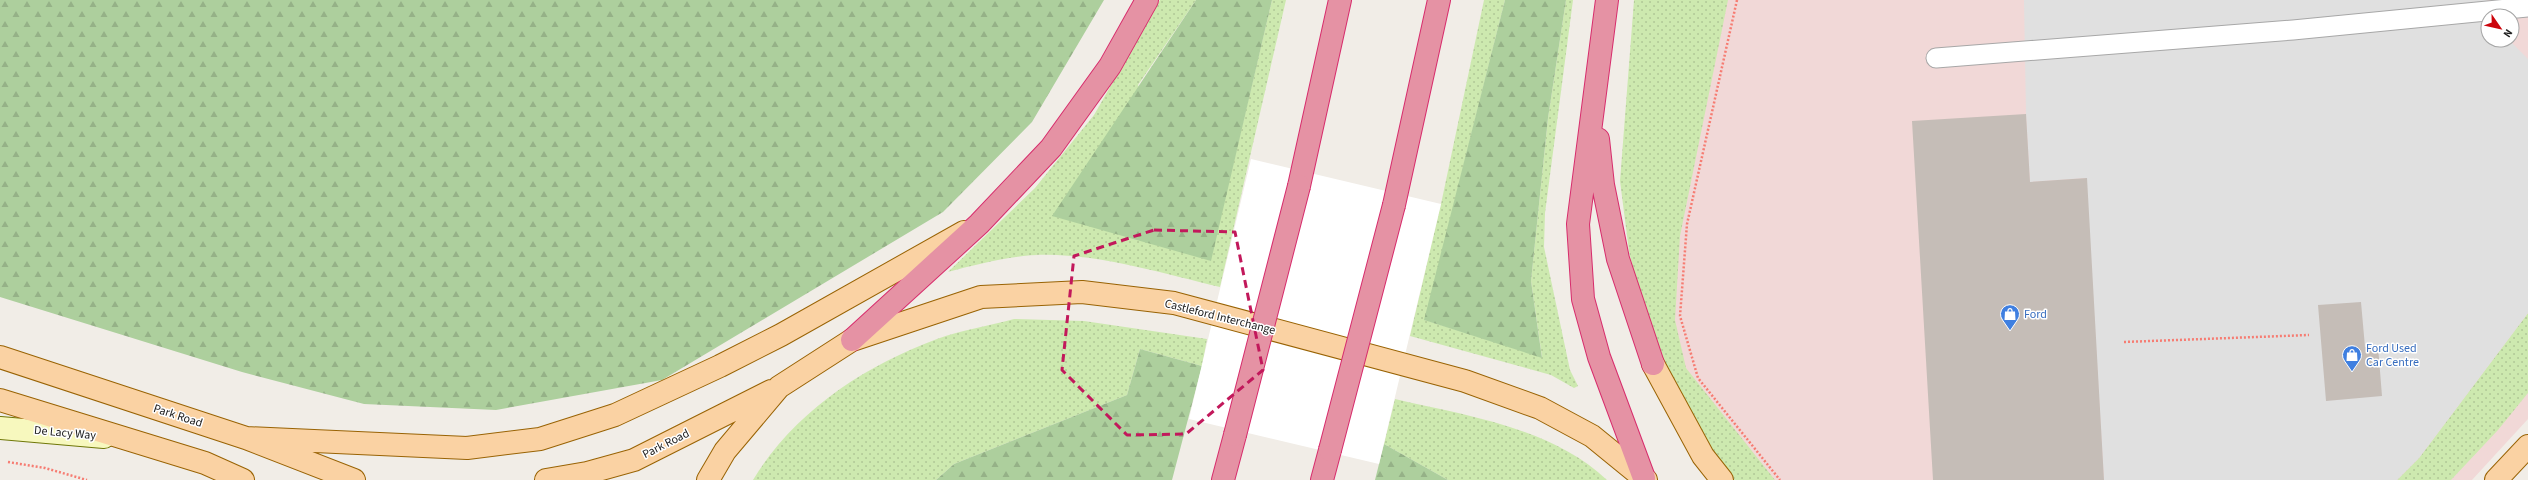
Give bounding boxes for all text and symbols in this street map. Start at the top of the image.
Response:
north arrow [2480,8,2520,48]
text: N [2500,26,2516,41]
street label: Castleford Interchange [1163,295,1277,339]
shop icon: Ford [1999,303,2021,331]
place label: Ford [2024,306,2047,323]
place label: Ford Used Car Centre [2366,340,2419,371]
shop icon: Ford Used Car Centre [2341,344,2363,372]
street label: Park Road [151,400,205,432]
street label: De Lacy Way [33,422,97,444]
street label: Park Road [640,425,692,463]

